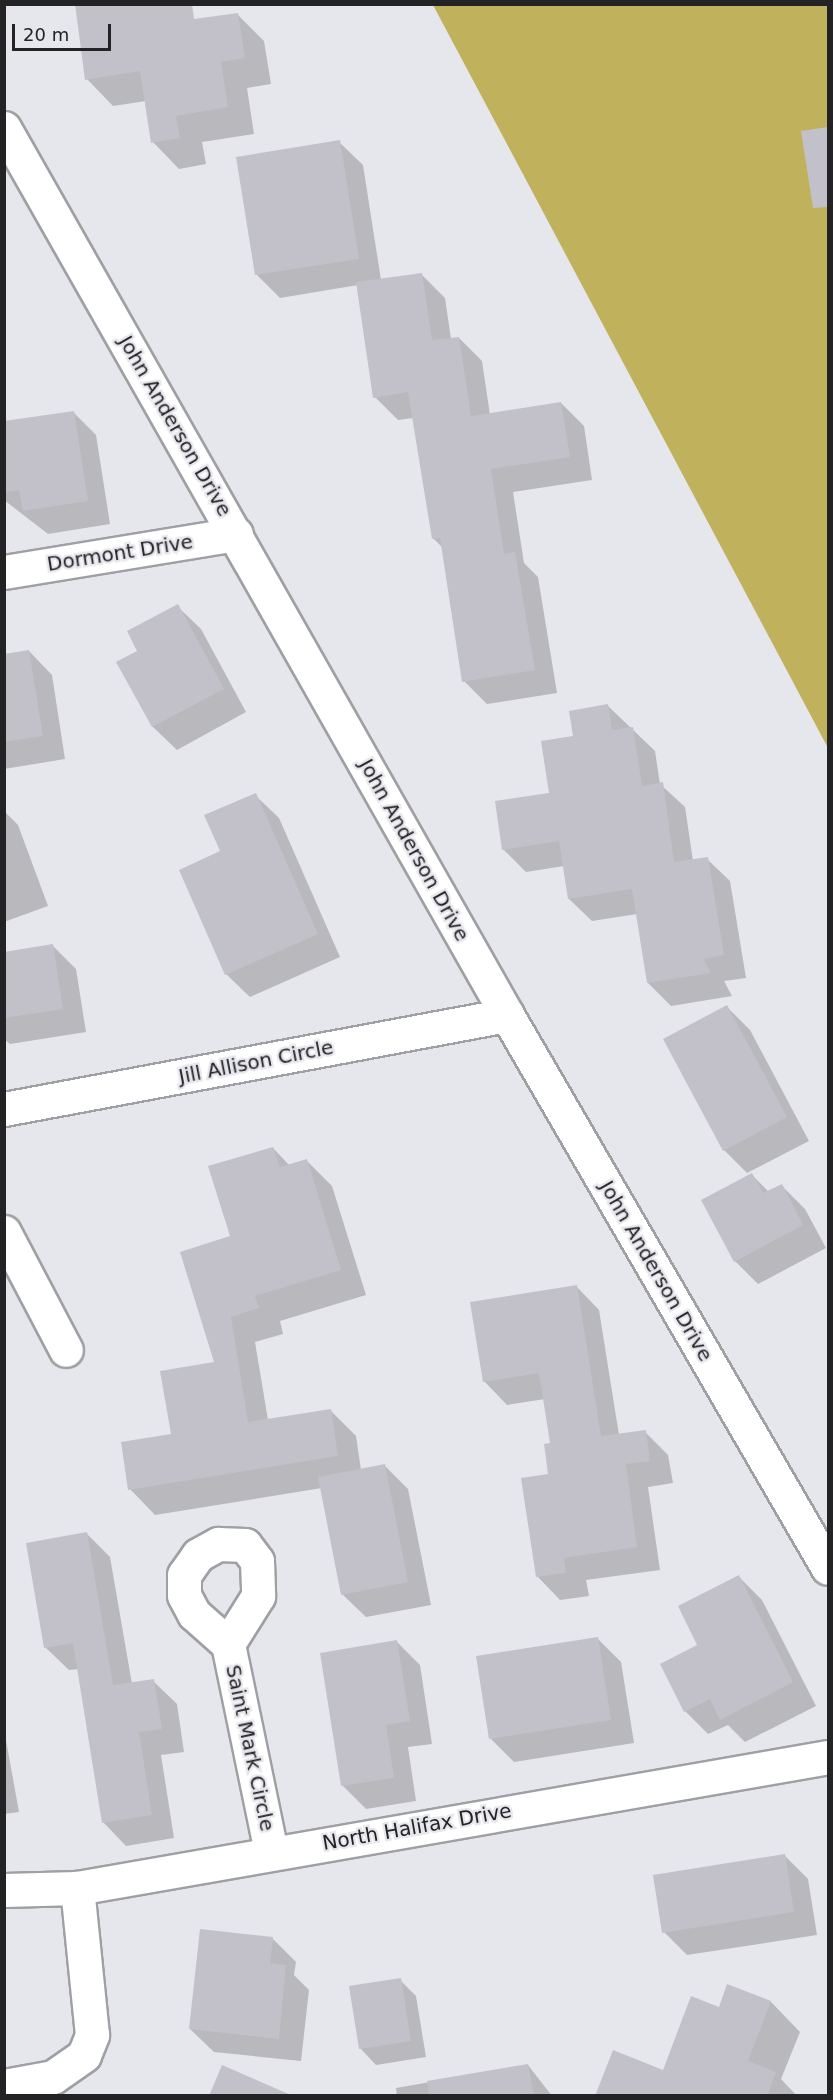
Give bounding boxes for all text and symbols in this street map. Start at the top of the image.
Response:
scale bar [15,12,114,50]
text: 20 m [23,24,69,45]
street label: John Anderson Drive [113,331,237,521]
street label: Dormont Drive [45,530,195,576]
street label: John Anderson Drive [354,755,474,945]
street label: Jill Allison Circle [177,1035,335,1089]
street label: John Anderson Drive [594,1176,718,1366]
street label: Saint Mark Circle [221,1663,279,1833]
street label: North Halifax Drive [321,1799,513,1855]

